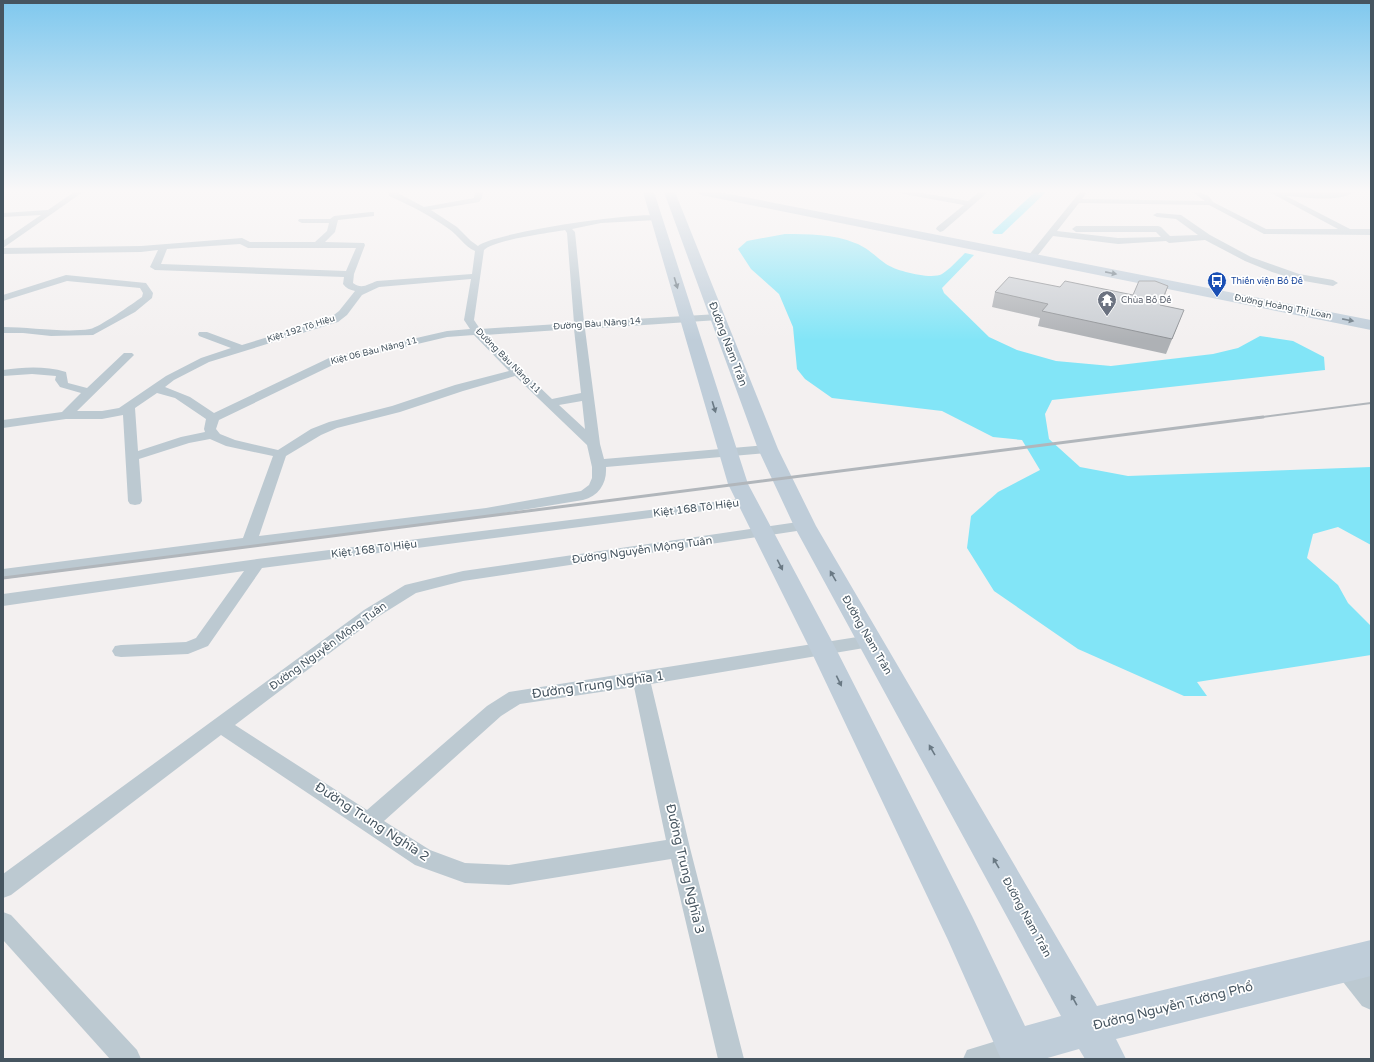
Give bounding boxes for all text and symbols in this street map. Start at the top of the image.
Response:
bus stop icon: Thiền viện Bồ Đề [1206,270,1228,298]
one-way arrow [1105,271,1117,277]
place label: Thiền viện Bồ Đề [1231,276,1303,287]
one-way arrow [673,277,679,289]
temple icon: Chùa Bồ Đề [1096,289,1118,317]
street label: Đường Hoàng Thị Loan [1234,292,1332,322]
place label: Chùa Bồ Đề [1121,295,1171,306]
street label: Đường Nam Trân [706,300,750,388]
street label: Kiệt 192 Tô Hiệu [266,313,336,345]
street label: Đường Bàu Năng 14 [553,315,641,333]
one-way arrow [1342,318,1354,324]
street label: Đường Bàu Năng 11 [473,326,543,396]
street label: Kiệt 06 Bàu Năng 11 [330,335,418,367]
one-way arrow [711,402,717,414]
street label: Kiệt 168 Tô Hiệu [652,496,740,520]
street label: Đường Nguyễn Mộng Tuân [571,534,713,566]
street label: Kiệt 168 Tô Hiệu [330,537,418,561]
one-way arrow [777,560,783,571]
one-way arrow [830,570,837,582]
street label: Đường Nam Trân [839,593,895,677]
street label: Đường Nguyễn Mộng Tuân [267,599,389,693]
street label: Đường Trung Nghĩa 1 [531,668,665,702]
one-way arrow [836,676,842,687]
one-way arrow [929,744,936,756]
street label: Đường Trung Nghĩa 2 [312,779,432,865]
street label: Đường Trung Nghĩa 3 [662,802,708,936]
one-way arrow [993,857,1000,869]
street label: Đường Nam Trân [1000,875,1054,959]
street label: Đường Nguyễn Tường Phổ [1091,978,1255,1034]
one-way arrow [1070,995,1077,1006]

